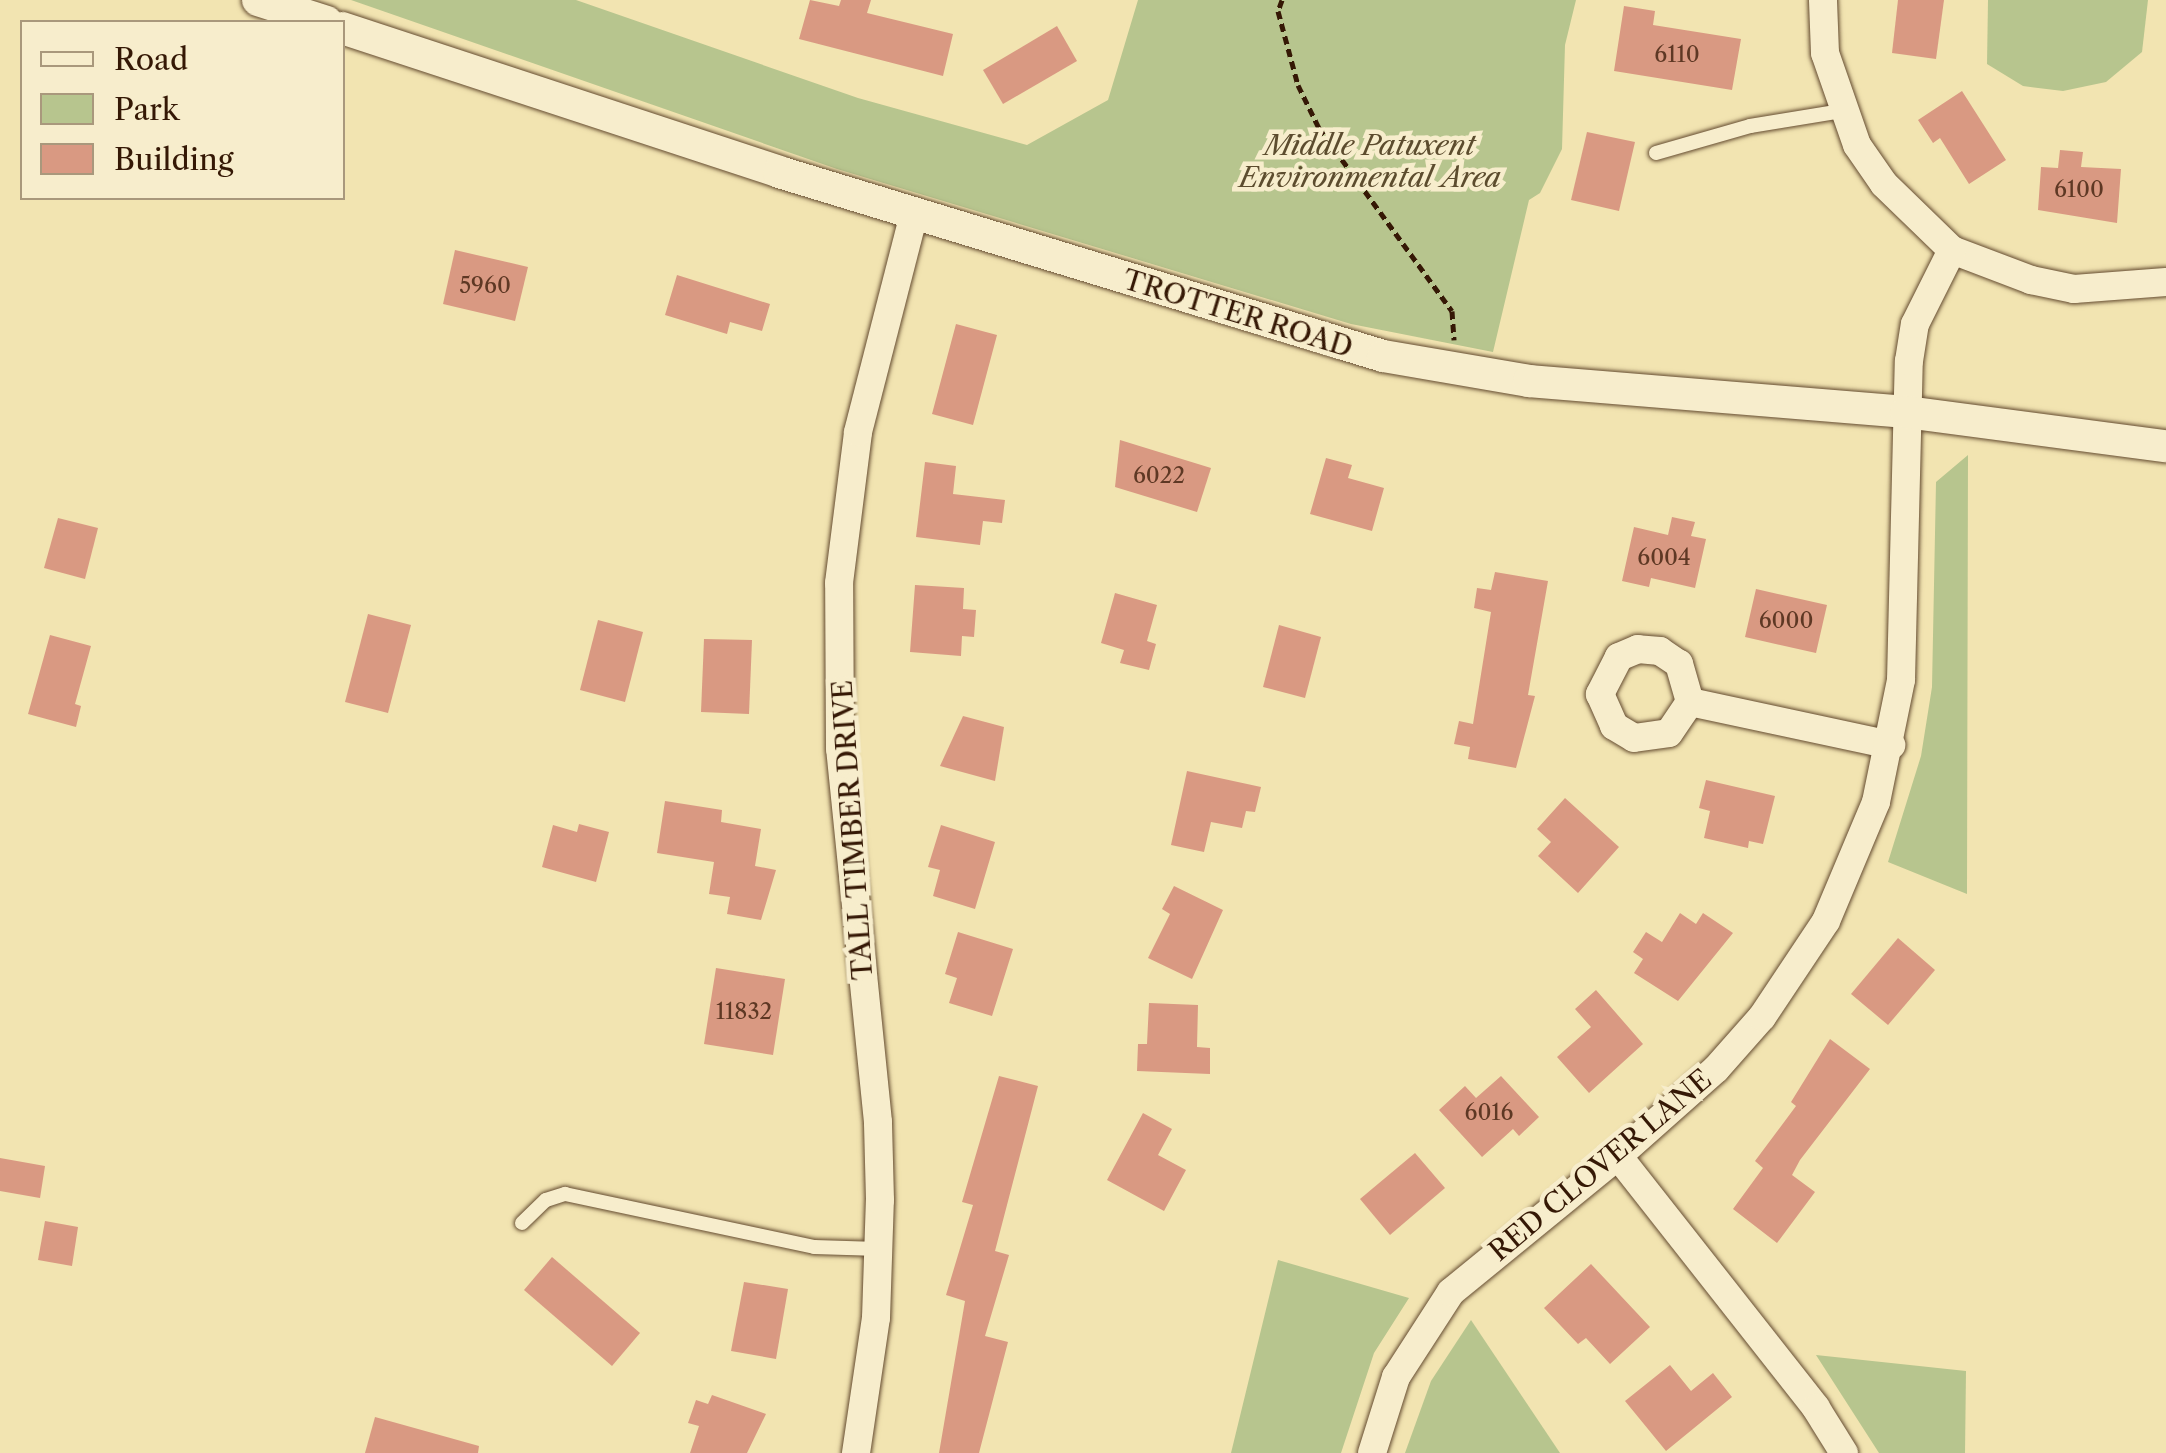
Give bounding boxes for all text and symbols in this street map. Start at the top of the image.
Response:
legend [20,20,345,200]
text: Road [114,41,188,78]
house number: 6110 [1654,42,1700,68]
text: Park [114,91,179,128]
park label: Middle Patuxent Environmental Area [1239,128,1501,194]
text: Building [114,141,234,178]
house number: 6100 [2054,177,2104,203]
street label: TROTTER ROAD [1119,262,1357,364]
house number: 5960 [459,273,511,299]
house number: 6022 [1133,463,1185,489]
house number: 6004 [1637,545,1691,571]
house number: 6000 [1759,608,1813,634]
street label: TALL TIMBER DRIVE [825,678,879,982]
house number: 11832 [716,999,772,1025]
street label: RED CLOVER LANE [1482,1062,1718,1268]
house number: 6016 [1465,1100,1513,1126]

